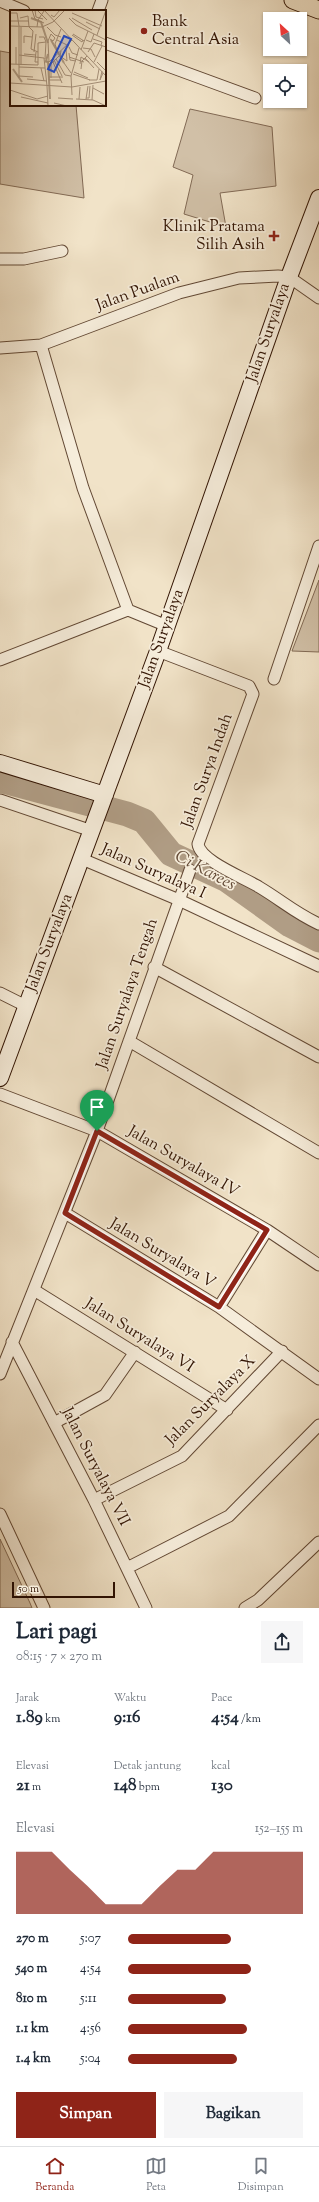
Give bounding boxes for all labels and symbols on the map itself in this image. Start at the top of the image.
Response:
inset map [10,10,106,106]
place label: Bank Central Asia [152,11,240,52]
north arrow [263,12,307,56]
marker: Bank Central Asia [139,26,149,36]
place label: Klinik Pratama Silih Asih [163,216,266,257]
marker: Klinik Pratama Silih Asih [268,230,280,242]
street label: Jalan Pualam [92,266,183,318]
street label: Jalan Suryalaya [241,280,297,387]
street label: Jalan Suryalaya [133,586,191,693]
street label: Jalan Surya Indah [176,710,240,833]
street label: Jalan Suryalaya I [96,838,209,905]
water label: Ci Karees [170,845,240,897]
street label: Jalan Suryalaya [20,890,80,996]
street label: Jalan Suryalaya Tengah [91,915,165,1074]
pin [80,1090,114,1131]
street label: Jalan Suryalaya IV [122,1120,243,1203]
street label: Jalan Suryalaya V [104,1213,219,1295]
street label: Jalan Suryalaya VI [79,1293,198,1379]
street label: Jalan Suryalaya X [160,1351,261,1452]
street label: Jalan Suryalaya VII [55,1403,135,1530]
scale bar [12,1580,115,1599]

